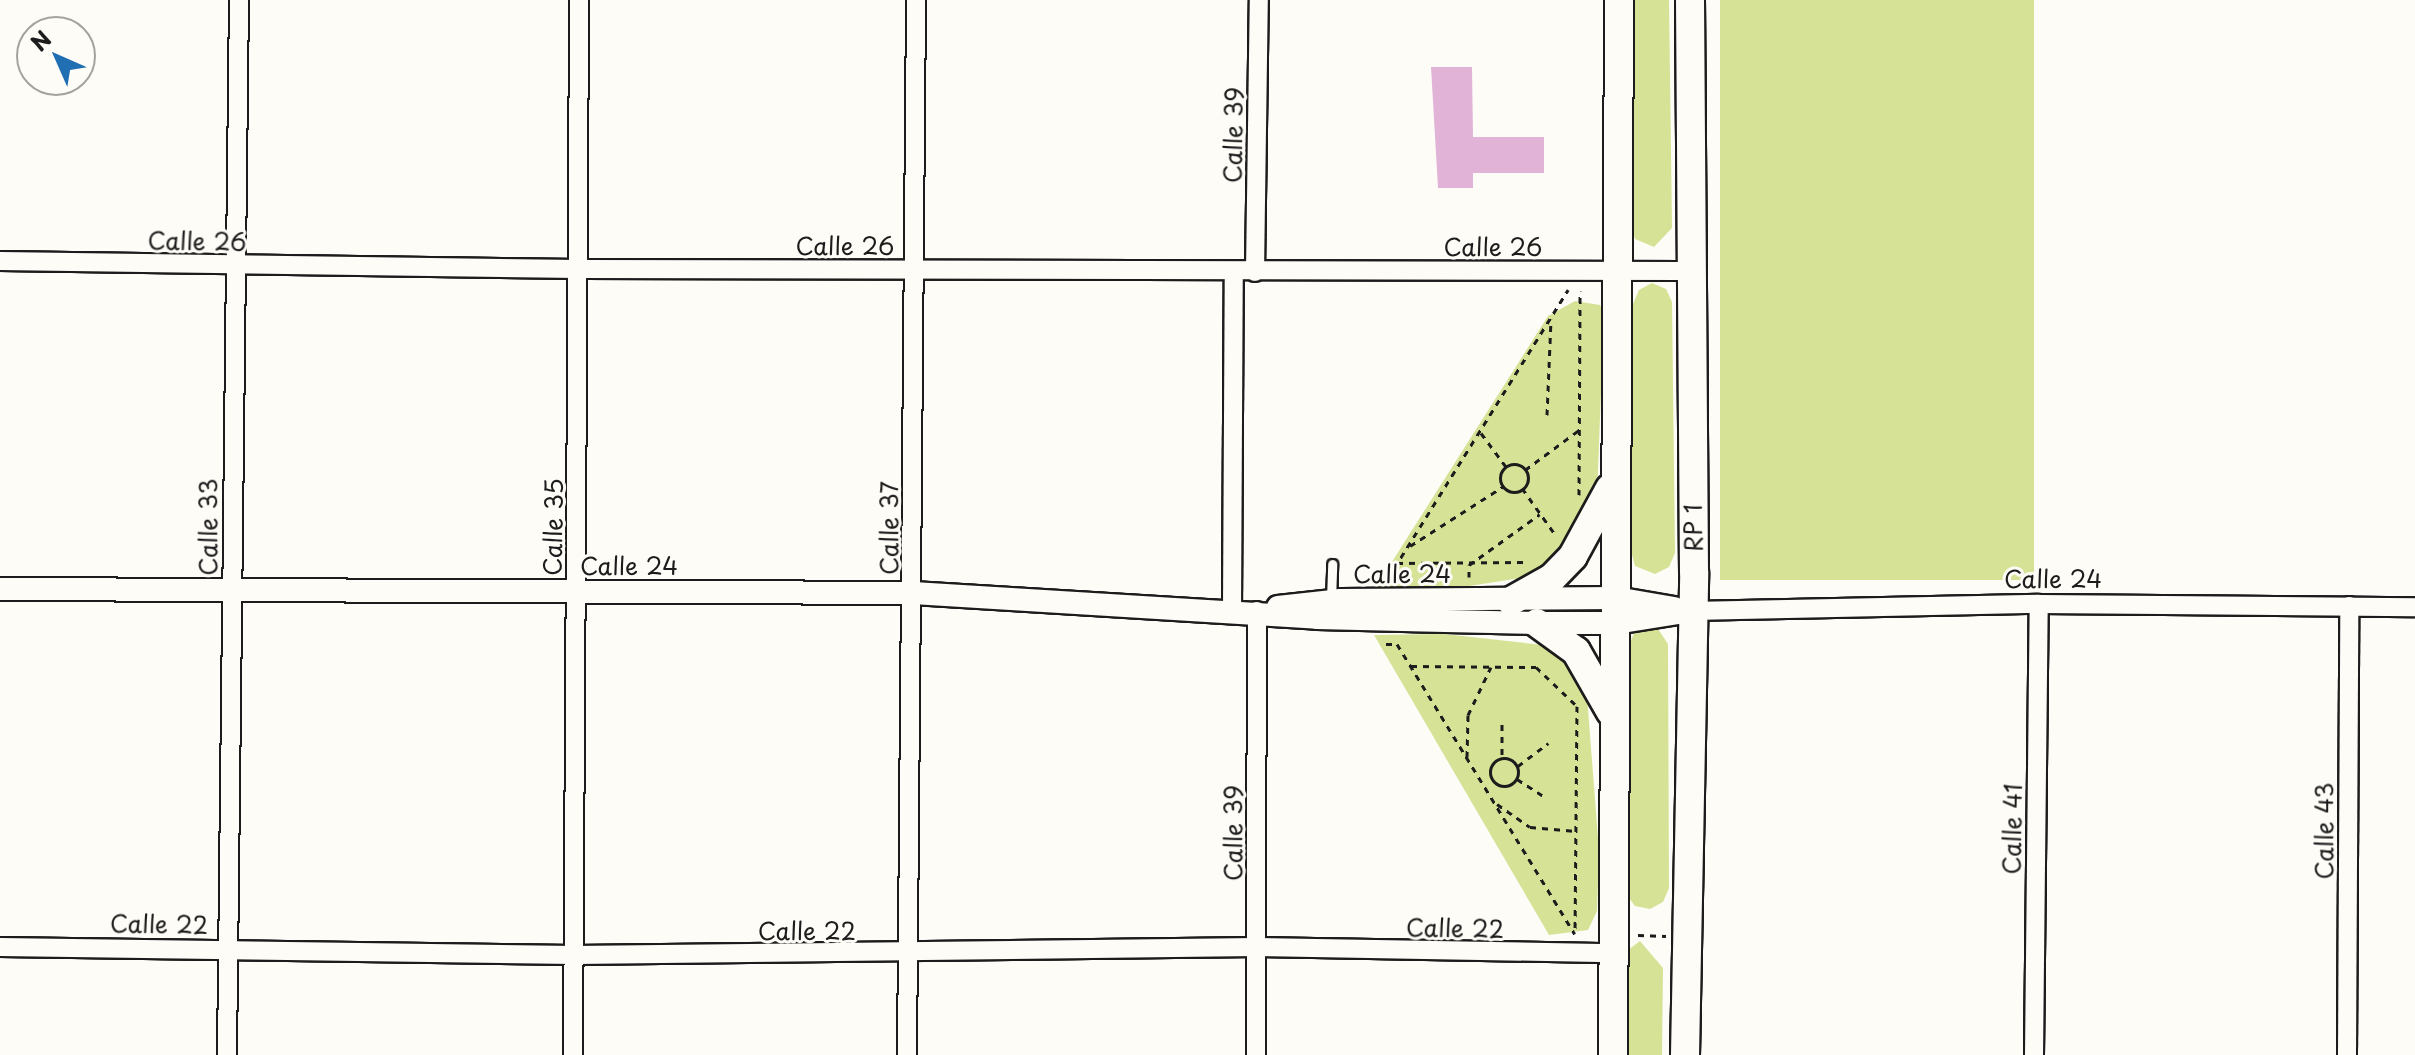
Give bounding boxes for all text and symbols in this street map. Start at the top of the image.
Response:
north arrow [16,16,96,96]
text: N [22,22,58,58]
street label: Calle 39 [1218,87,1248,183]
street label: Calle 26 [147,226,247,256]
street label: Calle 26 [795,232,895,260]
street label: Calle 26 [1443,233,1543,261]
street label: Calle 33 [194,478,222,576]
street label: Calle 35 [538,478,568,576]
street label: Calle 37 [875,481,903,575]
street label: RP 1 [1678,502,1708,554]
street label: Calle 24 [580,552,678,580]
street label: Calle 24 [1353,560,1451,588]
street label: Calle 24 [2004,565,2102,593]
street label: Calle 43 [2310,782,2338,880]
street label: Calle 41 [1997,783,2027,875]
street label: Calle 39 [1219,785,1247,881]
street label: Calle 22 [109,909,209,939]
street label: Calle 22 [1405,913,1505,943]
street label: Calle 22 [758,917,856,945]

